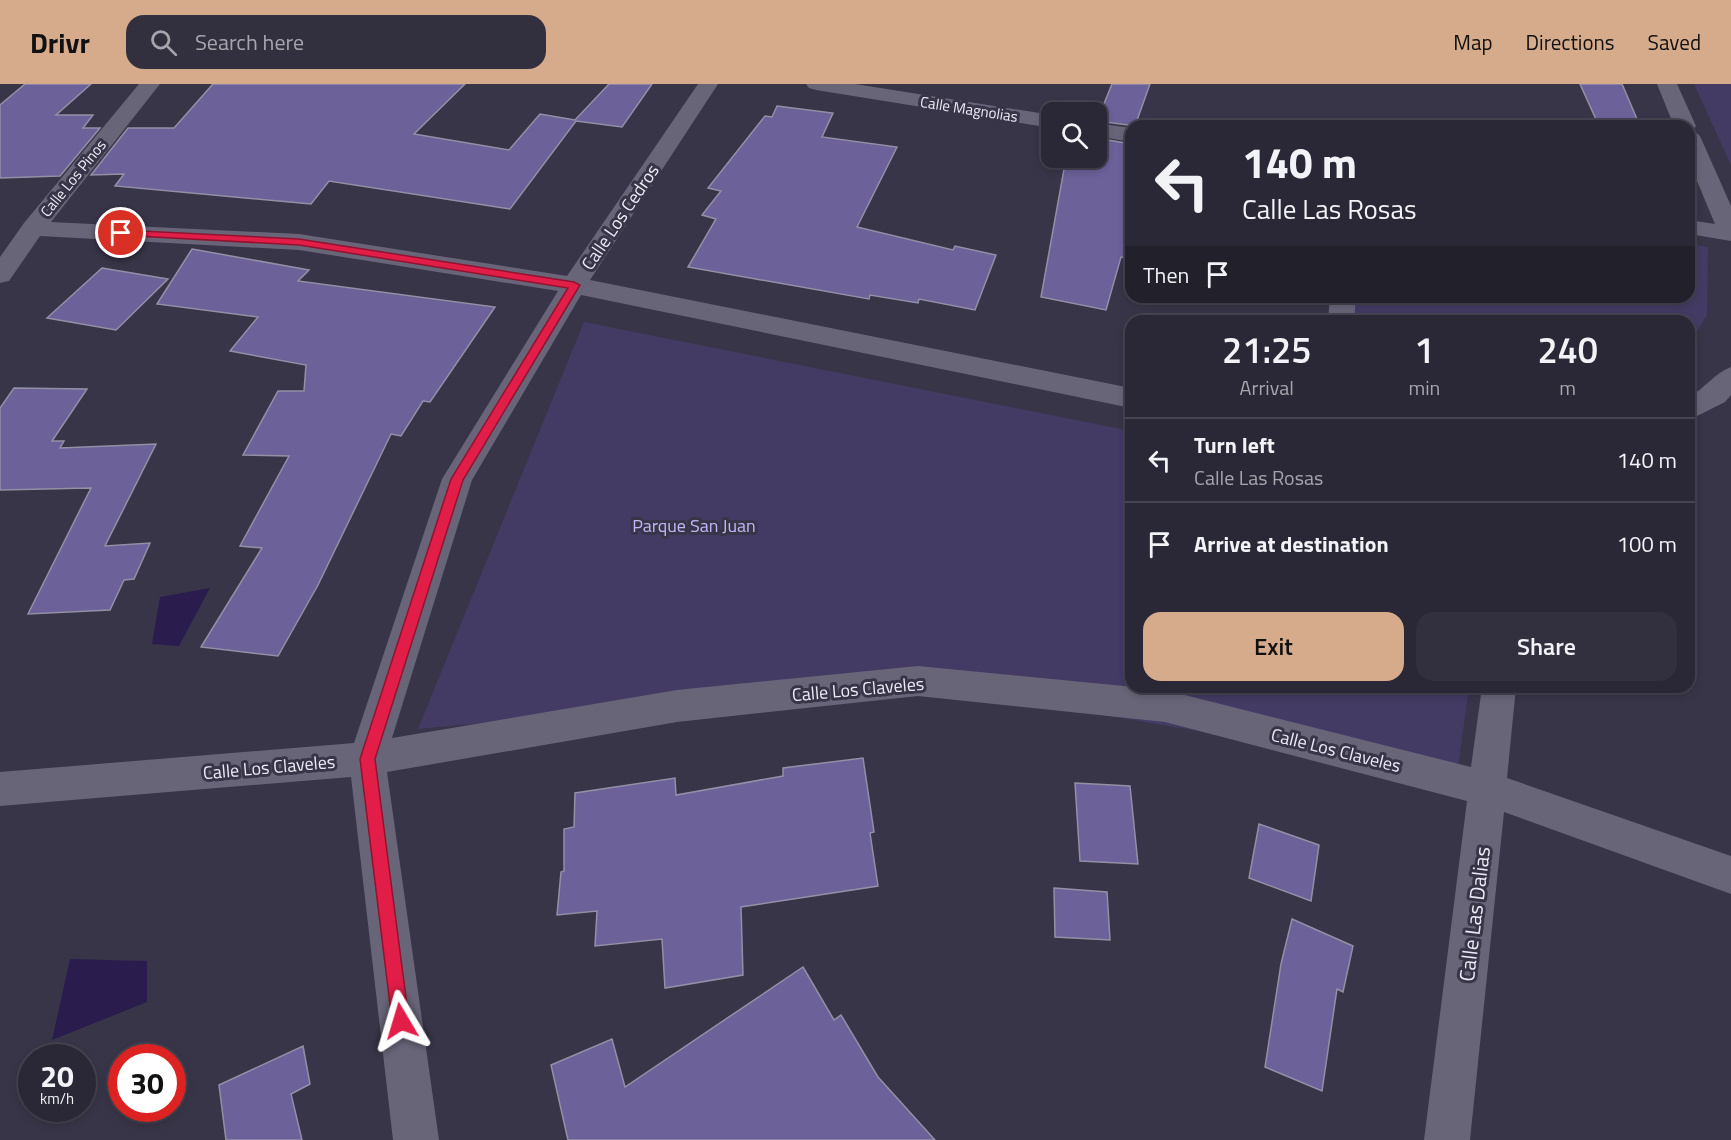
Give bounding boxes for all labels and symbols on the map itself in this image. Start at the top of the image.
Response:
street label: Calle Magnolias [919,90,1019,128]
street label: Calle Los Pinos [35,134,112,222]
street label: Calle Los Cedros [575,159,665,275]
pin [95,207,146,258]
park label: Parque San Juan [632,512,756,539]
street label: Calle Los Claveles [791,670,925,708]
street label: Calle Los Claveles [1268,721,1404,779]
street label: Calle Los Claveles [202,748,336,786]
street label: Calle Las Dalias [1450,845,1498,983]
position arrow [369,989,433,1053]
speed limit sign: 30 [108,1044,186,1122]

